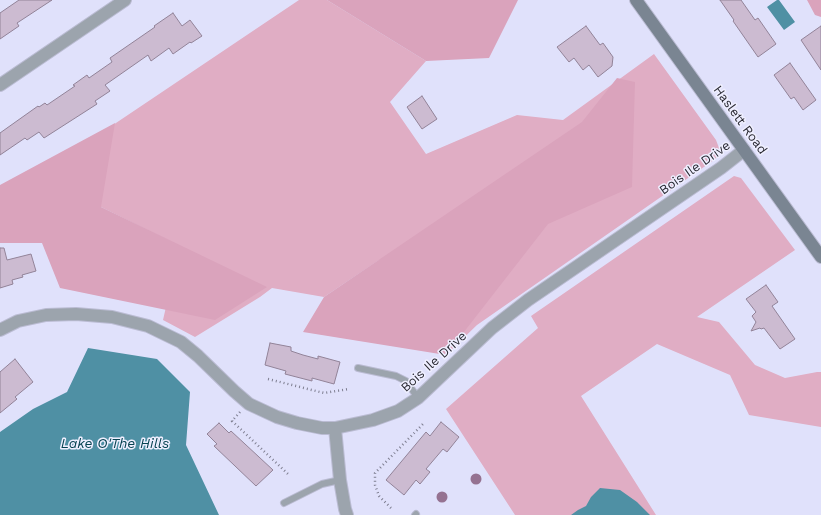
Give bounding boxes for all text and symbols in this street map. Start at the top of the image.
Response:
street label: Haslett Road [710,83,770,157]
street label: Bois Ile Drive [657,138,733,198]
street label: Bois Ile Drive [398,328,470,396]
water label: Lake O'The Hills [61,436,169,452]

